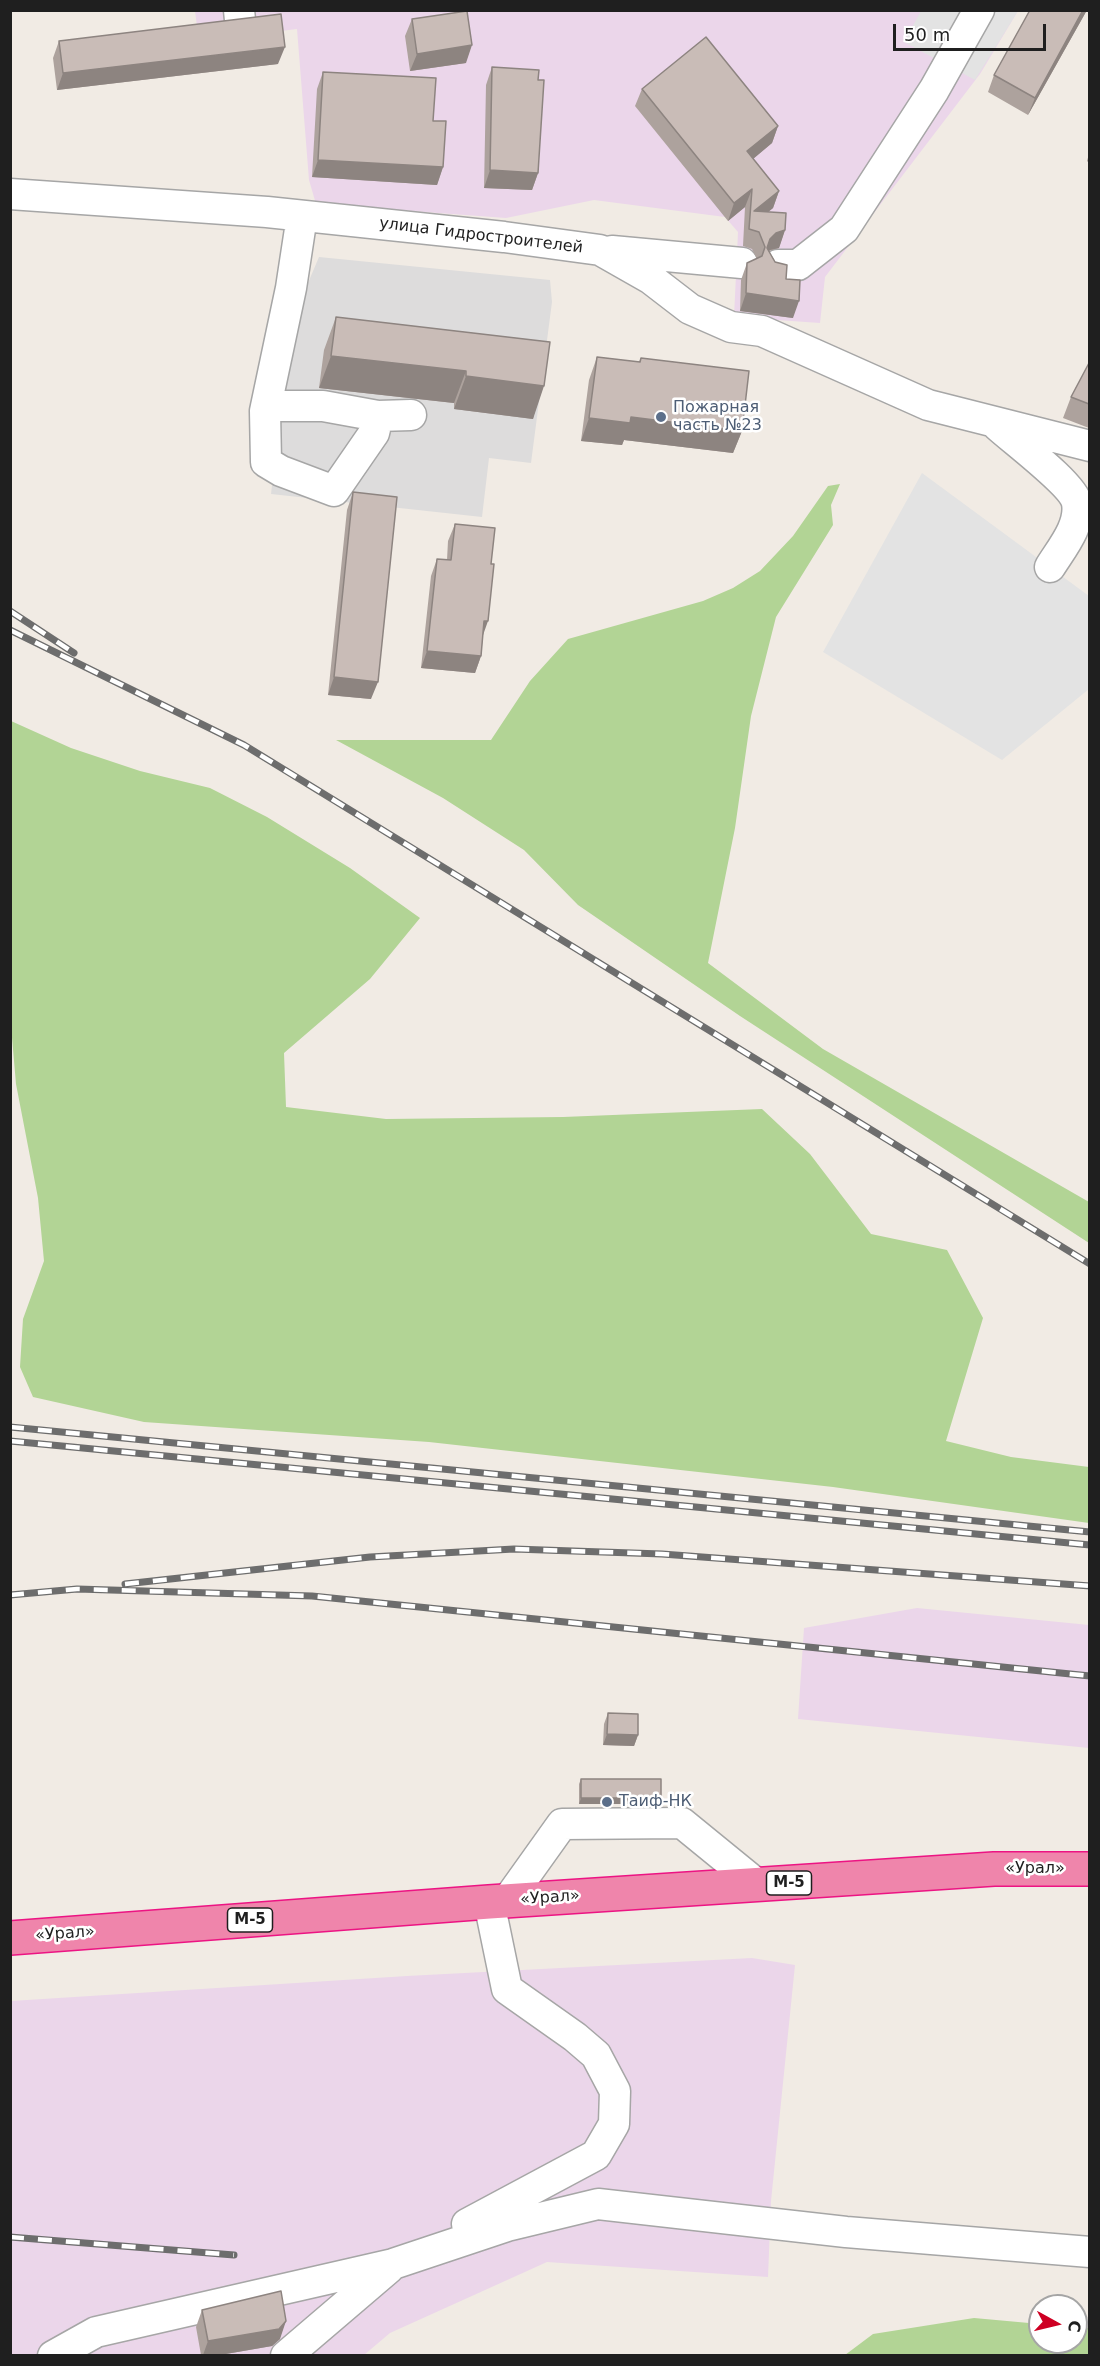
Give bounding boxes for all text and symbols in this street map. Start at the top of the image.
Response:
scale bar [896,12,1049,50]
text: 50 m [904,24,950,45]
street label: улица Гидростроителей [378,214,584,258]
place label: Пожарная часть №23 [673,398,762,436]
marker: Пожарная часть №23 [654,410,668,424]
place label: Таиф-НК [619,1792,692,1812]
marker: Таиф-НК [600,1795,614,1809]
street label: «Урал» [1005,1859,1065,1879]
road number: М-5 [766,1871,812,1895]
street label: «Урал» [520,1886,580,1910]
road number: М-5 [228,1908,272,1932]
street label: «Урал» [35,1922,95,1946]
north arrow [1028,2294,1088,2354]
text: С [1064,2319,1085,2333]

